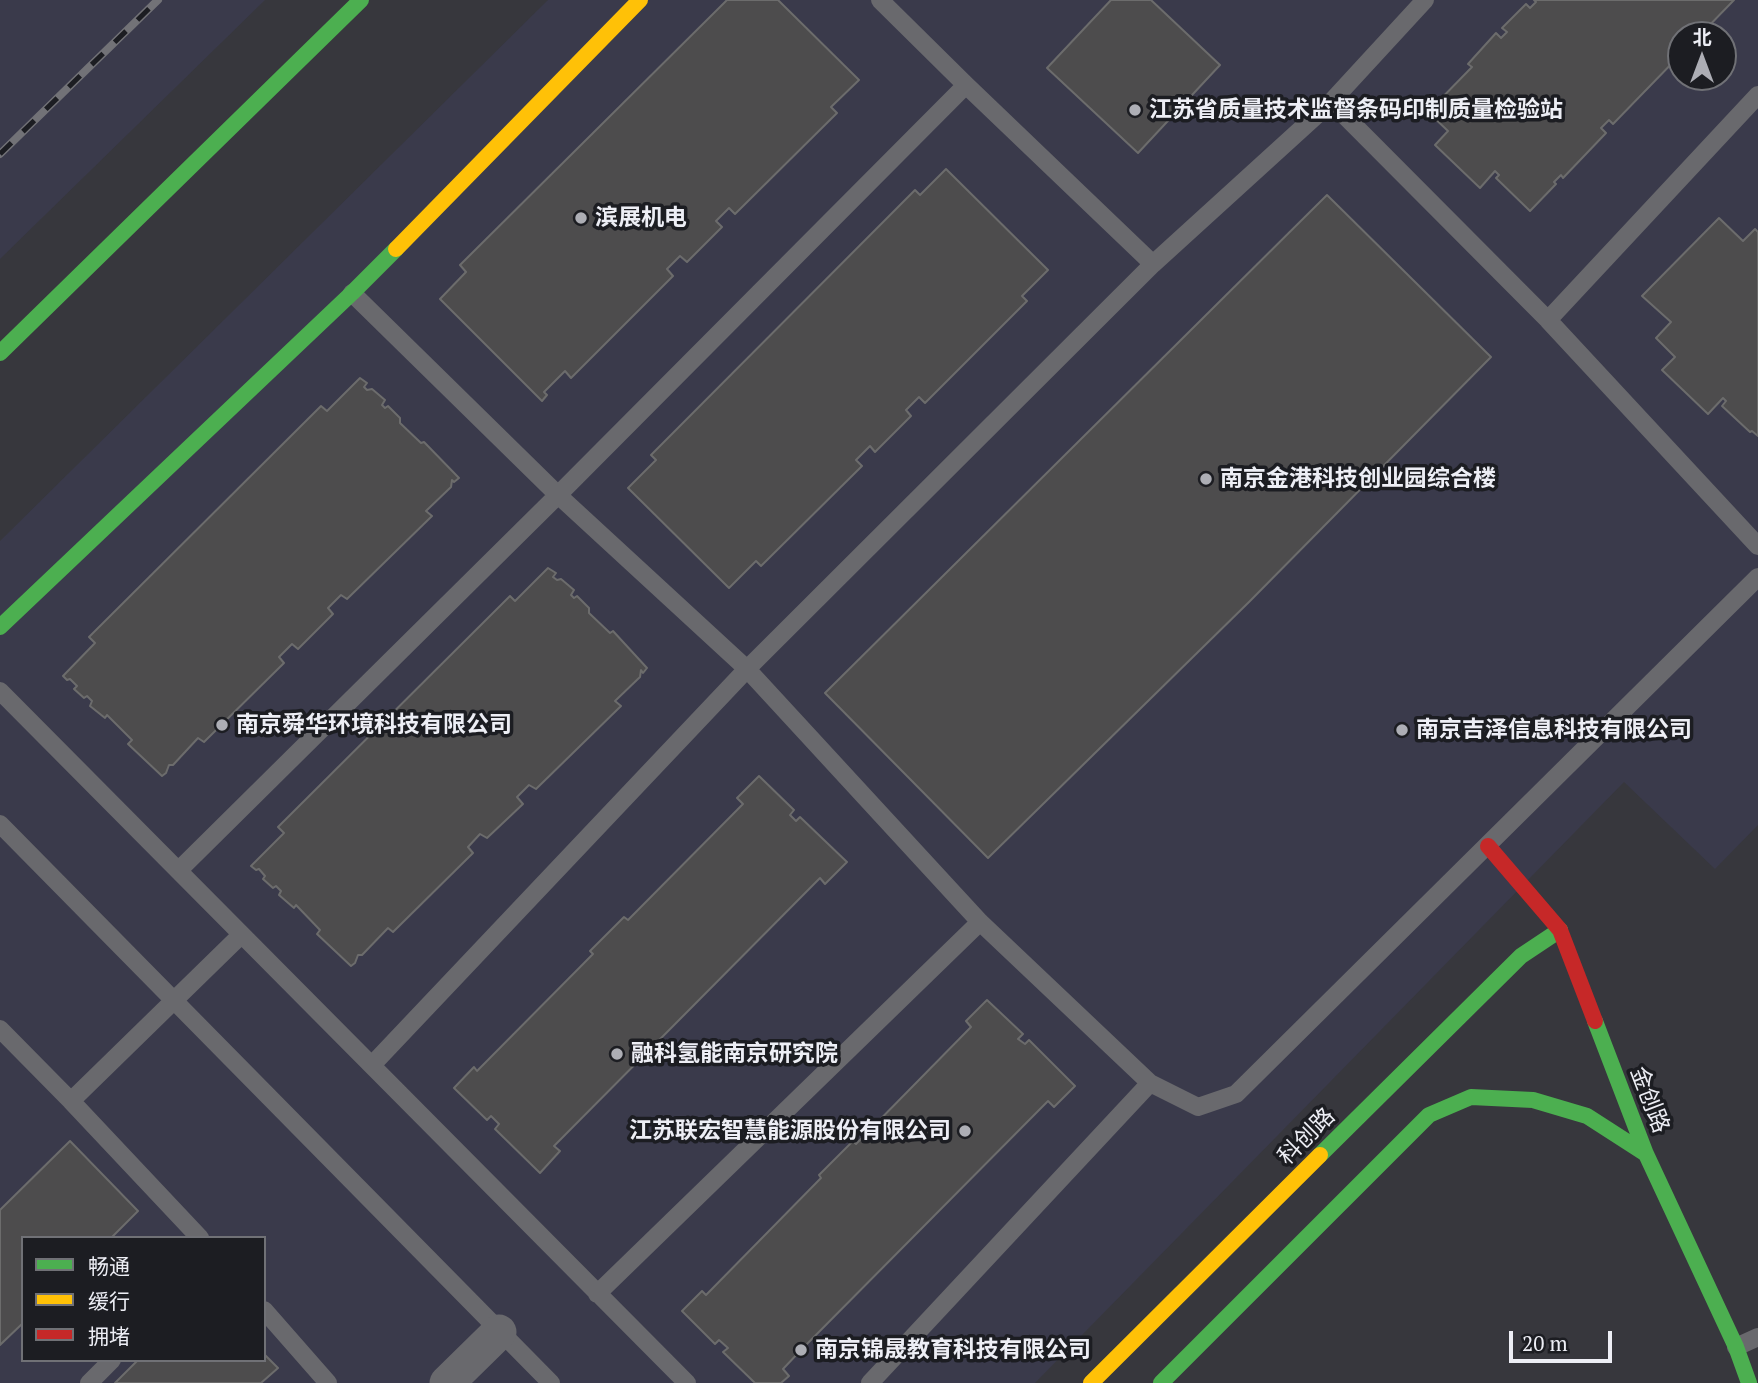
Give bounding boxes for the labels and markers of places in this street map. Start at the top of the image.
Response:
place label: 江苏省质量技术监督条码印制质量检验站 [1149,96,1563,124]
marker: 江苏省质量技术监督条码印制质量检验站 [1127,102,1143,118]
place label: 滨展机电 [595,204,687,232]
marker: 滨展机电 [573,210,589,226]
place label: 南京金港科技创业园综合楼 [1220,465,1496,493]
marker: 南京金港科技创业园综合楼 [1198,471,1214,487]
place label: 南京舜华环境科技有限公司 [236,711,512,739]
place label: 南京吉泽信息科技有限公司 [1416,716,1692,744]
marker: 南京舜华环境科技有限公司 [214,717,230,733]
marker: 南京吉泽信息科技有限公司 [1394,722,1410,738]
place label: 融科氢能南京研究院 [631,1040,838,1068]
marker: 融科氢能南京研究院 [609,1046,625,1062]
place label: 江苏联宏智慧能源股份有限公司 [629,1117,951,1145]
marker: 江苏联宏智慧能源股份有限公司 [957,1123,973,1139]
place label: 南京锦晟教育科技有限公司 [815,1336,1091,1364]
marker: 南京锦晟教育科技有限公司 [793,1342,809,1358]

